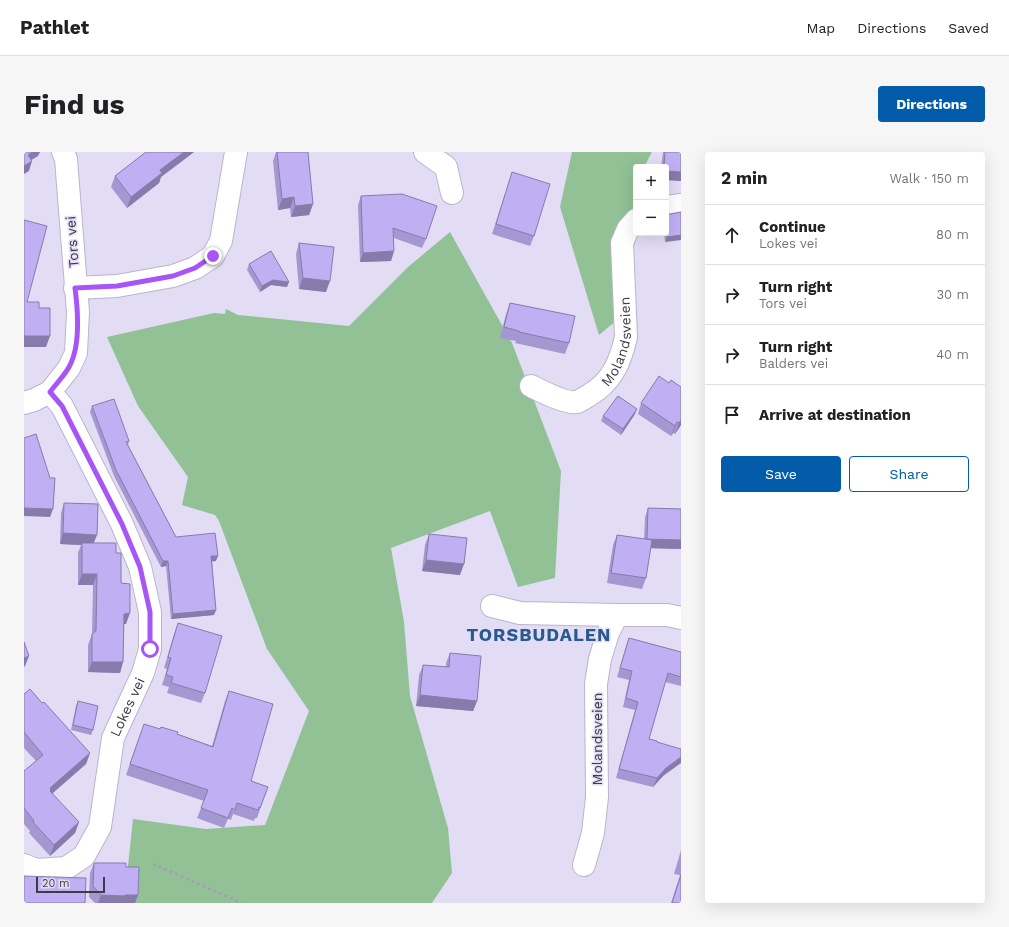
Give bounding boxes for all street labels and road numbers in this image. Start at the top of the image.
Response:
street label: Tors vei [62,216,82,268]
street label: Molandsveien [598,296,634,389]
street label: Lokes vei [107,675,148,739]
street label: Molandsveien [589,693,605,785]

